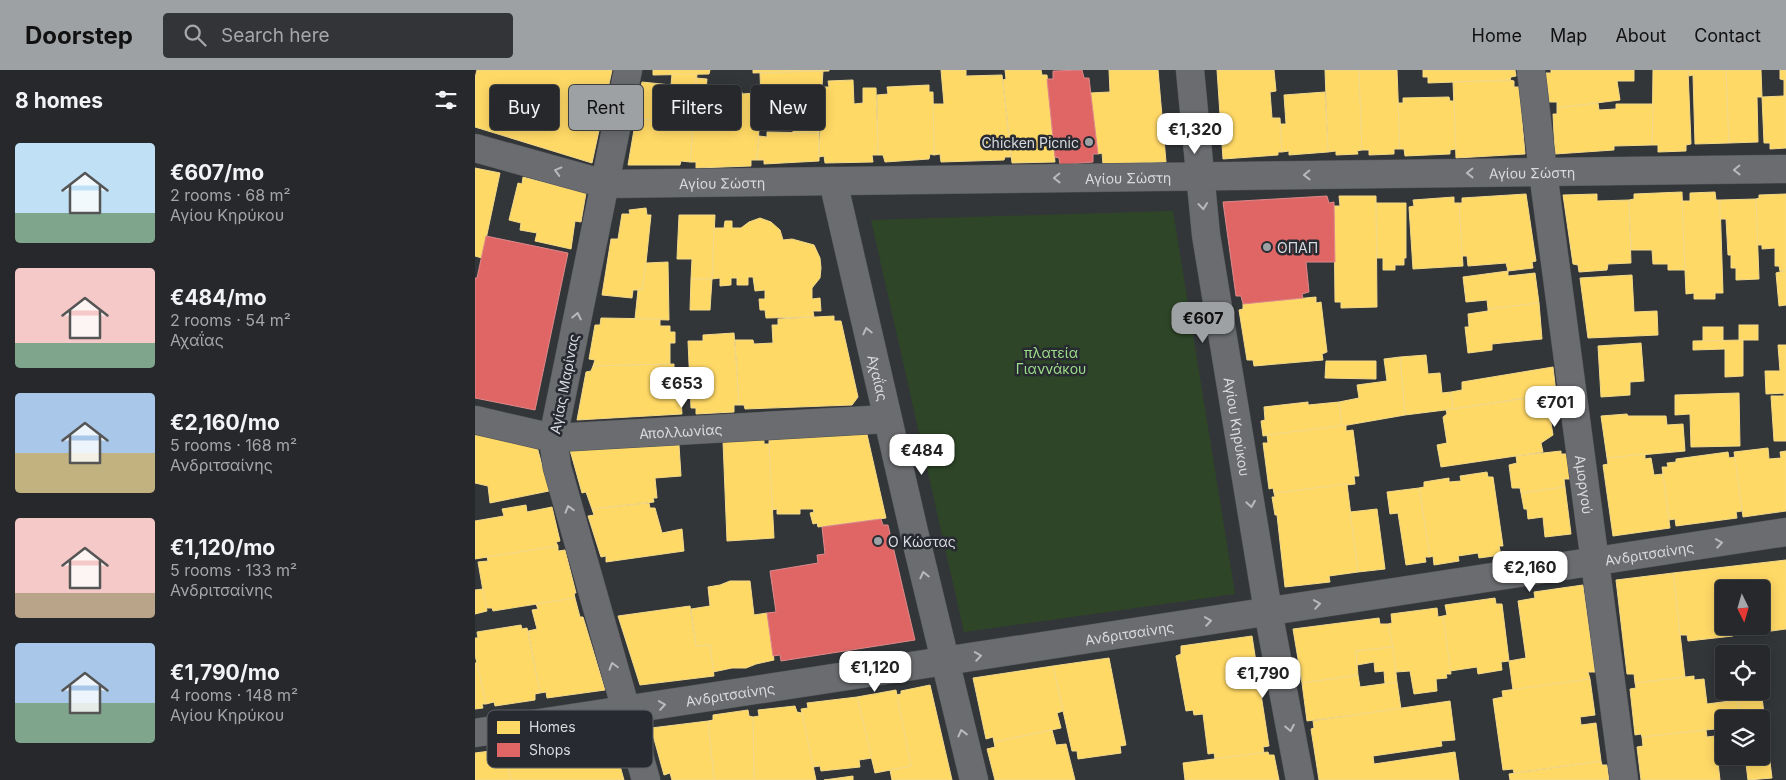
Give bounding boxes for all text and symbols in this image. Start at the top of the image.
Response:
search box [163,13,513,58]
text: Doorstep [25,21,133,50]
icon: search [181,21,209,49]
text: Search here [221,24,330,47]
text: Home [1472,25,1522,46]
text: Map [1550,25,1587,46]
text: About [1615,25,1666,46]
text: Contact [1694,25,1761,46]
chip: Buy [490,85,559,130]
chip: Rent [569,85,643,130]
chip: Filters [653,85,741,130]
chip: New [751,85,825,130]
icon: filters [432,86,460,114]
text: 8 homes [15,88,103,113]
pin: €1,320 [1154,112,1236,155]
text: €1,320 [1168,119,1222,139]
place label: Chicken Picnic [981,134,1079,151]
marker: Chicken Picnic [1083,136,1095,148]
text: €607/mo [170,160,264,185]
icon: home [55,163,115,223]
street label: Αγίου Σώστη [1489,163,1575,181]
one-way arrow [1733,164,1741,175]
one-way arrow [553,166,562,177]
street label: Αγίου Σώστη [1085,168,1171,186]
one-way arrow [1466,168,1474,178]
one-way arrow [1303,170,1311,180]
street label: Αγίου Σώστη [679,173,765,192]
one-way arrow [1053,173,1061,183]
text: 2 rooms · 68 m² [170,185,291,205]
one-way arrow [1197,202,1208,210]
text: Αγίου Κηρύκου [170,205,284,225]
place label: ΟΠΑΠ [1277,239,1318,256]
marker: ΟΠΑΠ [1261,241,1273,253]
text: €484/mo [170,285,267,310]
icon: home [55,288,115,348]
pin: €607 [1173,302,1233,344]
text: €607 [1182,308,1224,328]
text: 2 rooms · 54 m² [170,310,291,330]
one-way arrow [572,312,582,321]
one-way arrow [862,327,873,336]
text: Αχαΐας [170,330,224,350]
street label: Αγίας Μαρίνας [546,333,582,435]
park label: πλατεία Γιαννάκου [1016,344,1086,377]
street label: Αχαΐας [865,353,892,403]
pin: €653 [652,366,712,409]
text: €653 [661,373,703,393]
street label: Αγίου Κηρύκου [1221,376,1254,477]
pin: €701 [1525,386,1585,428]
text: €701 [1536,392,1574,412]
text: €2,160/mo [170,410,280,435]
icon: home [55,413,115,473]
street label: Απολλωνίας [639,420,723,442]
pin: €484 [892,434,952,476]
text: 5 rooms · 168 m² [170,435,297,455]
text: €484 [900,440,944,460]
street label: Αμοργού [1572,454,1597,515]
text: Ανδριτσαίνης [170,455,273,475]
one-way arrow [1245,500,1255,509]
one-way arrow [564,505,575,514]
place label: Ο Κώστας [888,533,956,550]
text: €1,120/mo [170,535,275,560]
marker: Ο Κώστας [872,535,884,547]
icon: home [55,538,115,598]
street label: Ανδριτσαίνης [1604,538,1695,568]
one-way arrow [1715,538,1724,548]
pin: €2,160 [1489,550,1571,593]
text: €2,160 [1503,557,1557,577]
text: 5 rooms · 133 m² [170,560,297,580]
one-way arrow [919,570,930,579]
text: Ανδριτσαίνης [170,580,273,600]
north arrow [1715,580,1770,635]
map controls [1715,580,1770,765]
one-way arrow [1313,599,1321,610]
one-way arrow [1203,616,1212,626]
street label: Ανδριτσαίνης [1084,617,1175,648]
button: locate [1715,645,1770,700]
pin: €1,120 [834,650,916,693]
one-way arrow [974,651,982,662]
pin: €1,790 [1222,656,1304,699]
text: €1,120 [850,657,900,677]
text: €1,790/mo [170,660,280,685]
one-way arrow [608,662,618,671]
icon: home [55,663,115,723]
text: €1,790 [1236,663,1290,683]
street label: Ανδριτσαίνης [684,679,776,709]
text: 4 rooms · 148 m² [170,685,298,705]
one-way arrow [657,700,666,710]
text: Αγίου Κηρύκου [170,705,284,725]
legend [487,710,653,768]
button: layers [1715,710,1770,765]
text: Homes [529,718,576,735]
one-way arrow [1285,724,1295,732]
one-way arrow [958,729,968,737]
text: Shops [529,741,571,758]

